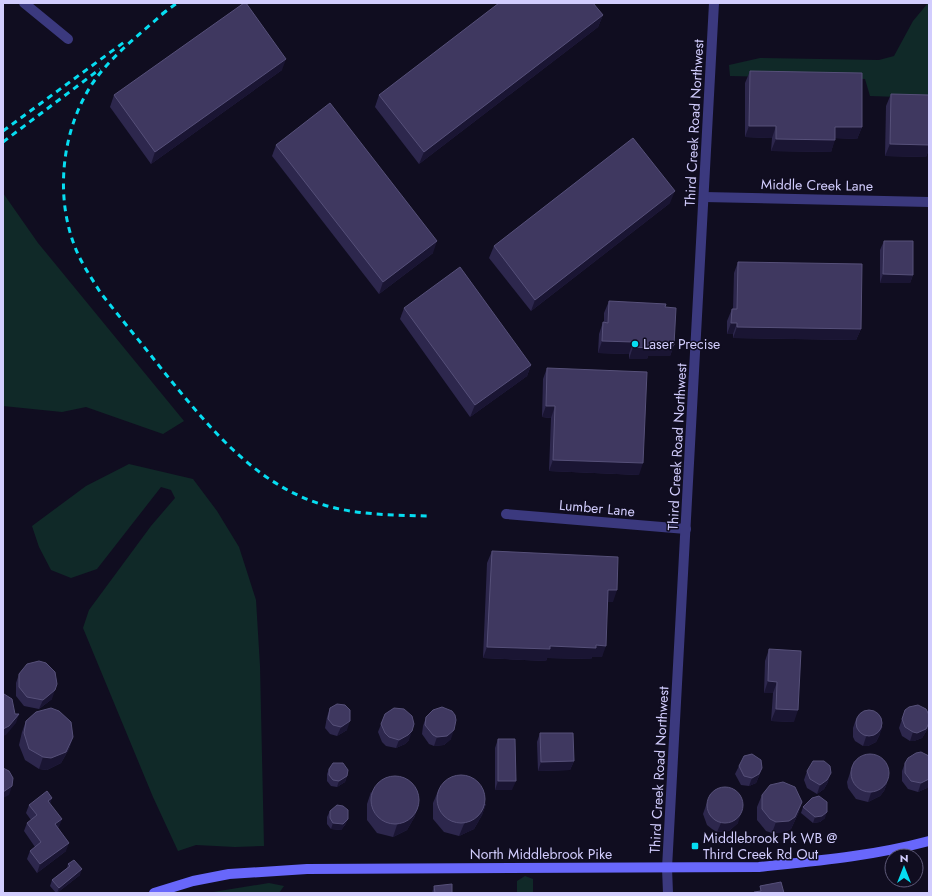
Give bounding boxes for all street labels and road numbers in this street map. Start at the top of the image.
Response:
street label: Third Creek Road Northwest [680,38,708,207]
street label: Middle Creek Lane [761,174,873,196]
street label: Third Creek Road Northwest [663,362,691,531]
street label: Lumber Lane [558,495,636,521]
street label: Third Creek Road Northwest [645,685,673,854]
street label: North Middlebrook Pike [470,844,612,864]

